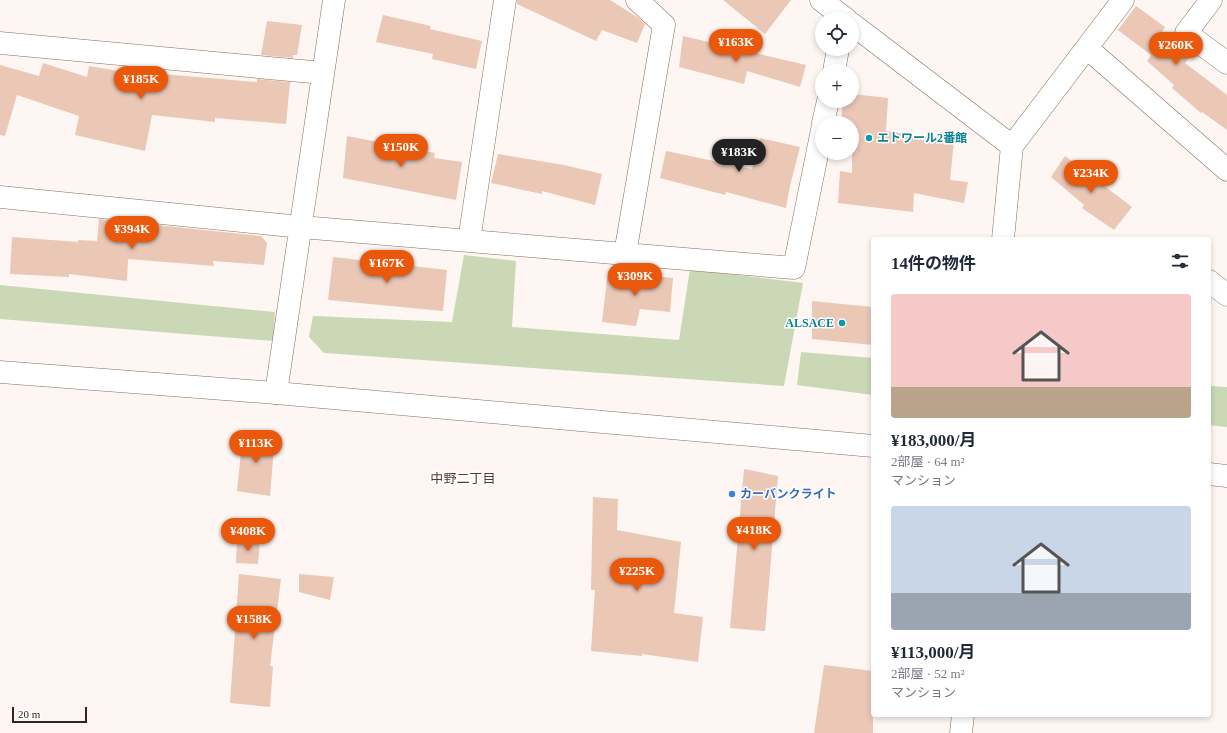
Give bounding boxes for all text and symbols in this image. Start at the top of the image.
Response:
map controls [815,12,859,160]
button: locate [815,12,859,56]
pin: ¥163K [708,29,764,63]
pin: ¥260K [1148,32,1204,66]
text: ¥163K [718,34,754,49]
text: ¥260K [1158,37,1194,52]
button: + [815,64,859,108]
pin: ¥185K [113,66,169,100]
text: ¥185K [123,71,159,86]
button: − [815,116,859,160]
place label: エトワール2番館 [877,131,967,145]
marker: エトワール2番館 [864,133,874,143]
pin: ¥150K [373,134,429,168]
text: ¥150K [383,139,419,154]
pin: ¥183K [711,139,767,173]
text: ¥183K [721,144,757,159]
pin: ¥234K [1063,160,1119,194]
text: ¥234K [1073,165,1109,180]
pin: ¥394K [104,216,160,250]
text: ¥394K [114,221,150,236]
pin: ¥167K [359,250,415,284]
icon: filters [1169,250,1191,272]
text: 14件の物件 [891,254,976,273]
text: ¥167K [369,255,405,270]
pin: ¥309K [607,263,663,297]
text: ¥309K [617,268,653,283]
place label: ALSACE [785,316,834,330]
marker: ALSACE [837,318,847,328]
icon: home [1005,320,1077,392]
pin: ¥113K [228,430,284,464]
text: ¥183,000/月 [891,431,976,450]
text: ¥113K [238,435,274,450]
text: 2部屋 · 64 m² [891,454,965,469]
district label: 中野二丁目 [430,471,496,486]
text: マンション [891,473,956,488]
place label: カーバンクライト [740,487,836,501]
marker: カーバンクライト [727,489,737,499]
pin: ¥418K [726,517,782,551]
pin: ¥408K [220,518,276,552]
text: ¥418K [736,522,772,537]
text: ¥408K [230,523,266,538]
icon: home [1005,532,1077,604]
pin: ¥225K [609,558,665,592]
text: ¥225K [619,563,655,578]
pin: ¥158K [226,606,282,640]
text: ¥158K [236,611,272,626]
text: ¥113,000/月 [891,643,976,662]
text: 2部屋 · 52 m² [891,666,965,681]
text: マンション [891,685,956,700]
scale bar [12,705,87,724]
text: 20 m [18,708,40,720]

